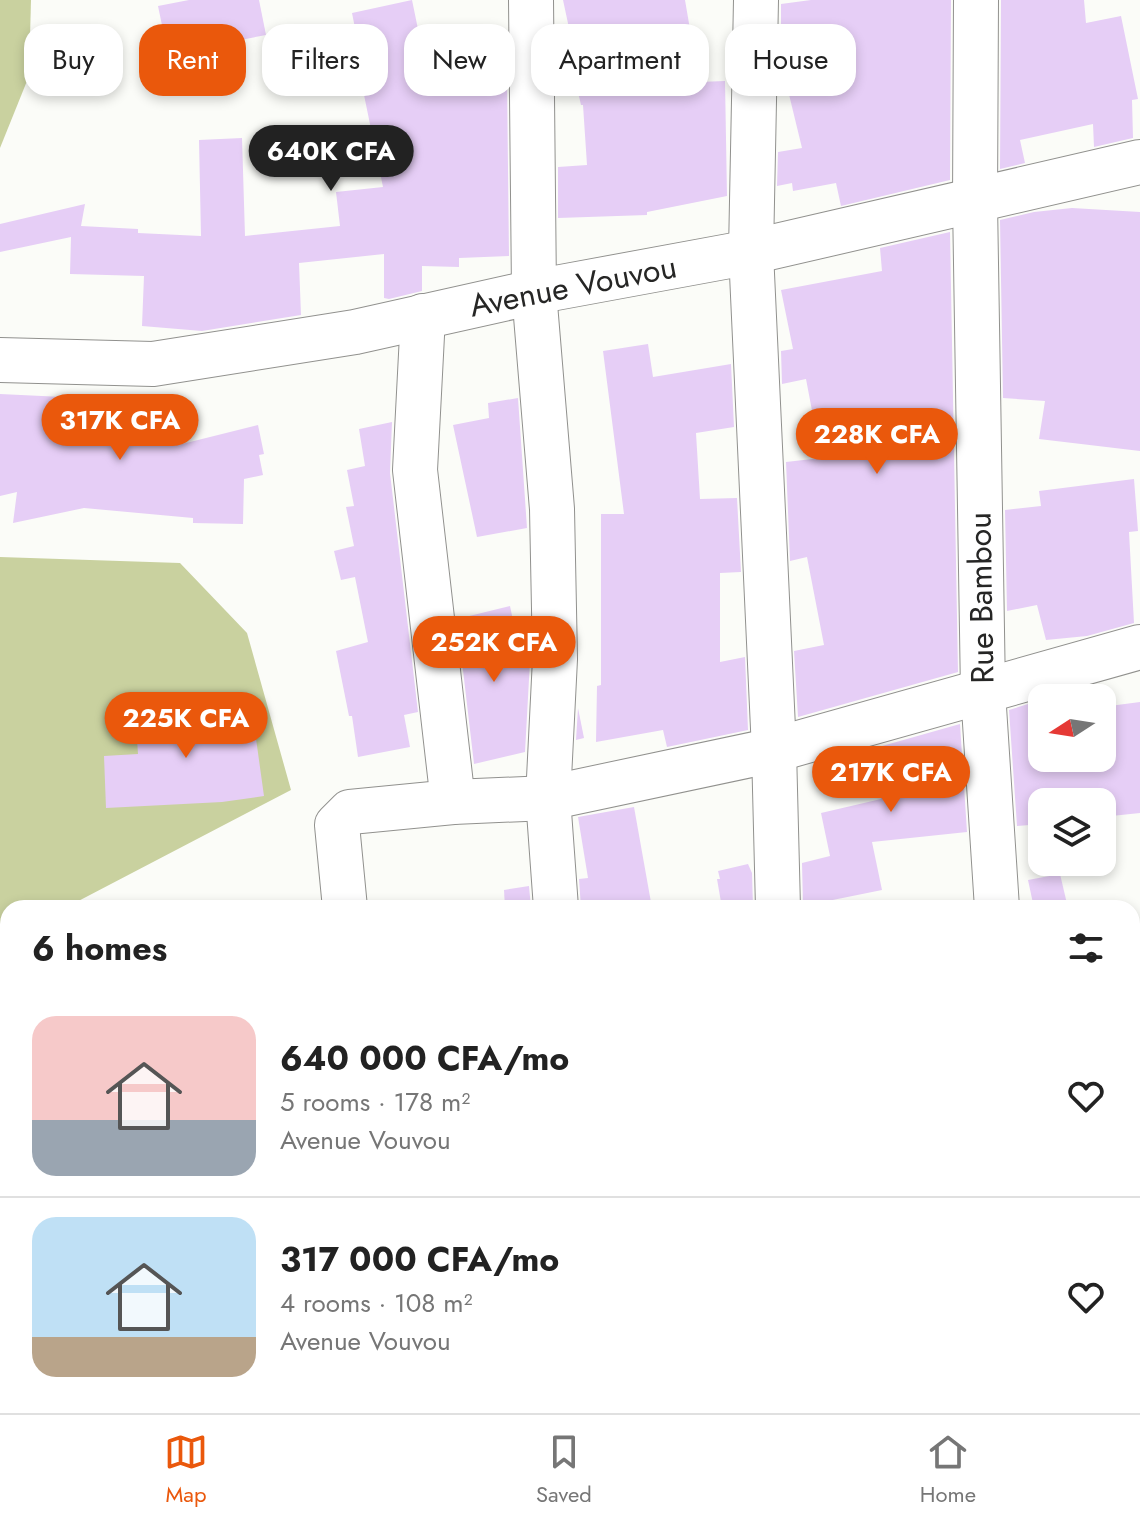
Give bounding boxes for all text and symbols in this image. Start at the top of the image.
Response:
chip: Buy [24,24,123,96]
chip: Rent [139,24,246,96]
chip: Filters [262,24,388,96]
chip: New [404,24,515,96]
chip: Apartment [531,24,709,96]
chip: House [725,24,856,96]
pin: 640K CFA [248,125,414,193]
text: 640K CFA [267,132,395,170]
street label: Avenue Vouvou [466,243,680,329]
pin: 317K CFA [37,394,203,462]
text: 317K CFA [60,401,180,439]
pin: 228K CFA [794,408,960,476]
text: 228K CFA [814,415,940,453]
street label: Rue Bambou [957,512,1005,684]
pin: 252K CFA [411,616,577,684]
text: 252K CFA [431,623,557,661]
north arrow [1028,684,1116,772]
map controls [1028,684,1116,876]
pin: 225K CFA [103,692,269,760]
text: 225K CFA [123,699,249,737]
pin: 217K CFA [808,746,974,814]
text: 217K CFA [830,753,952,791]
button: layers [1028,788,1116,876]
text: 6 homes [32,924,167,973]
icon: filters [1064,926,1108,970]
text: 640 000 CFA/mo [280,1034,569,1083]
icon: home [96,1048,192,1144]
icon: heart [1064,1074,1108,1118]
text: 5 rooms · 178 m² [280,1083,470,1121]
text: Avenue Vouvou [280,1121,451,1159]
text: 317 000 CFA/mo [280,1235,559,1284]
icon: home [96,1249,192,1345]
icon: heart [1064,1275,1108,1319]
text: 4 rooms · 108 m² [280,1284,473,1322]
text: Avenue Vouvou [280,1322,451,1360]
tab: Map [164,1430,208,1510]
tab: Saved [536,1430,592,1510]
tab: Home [920,1430,976,1510]

